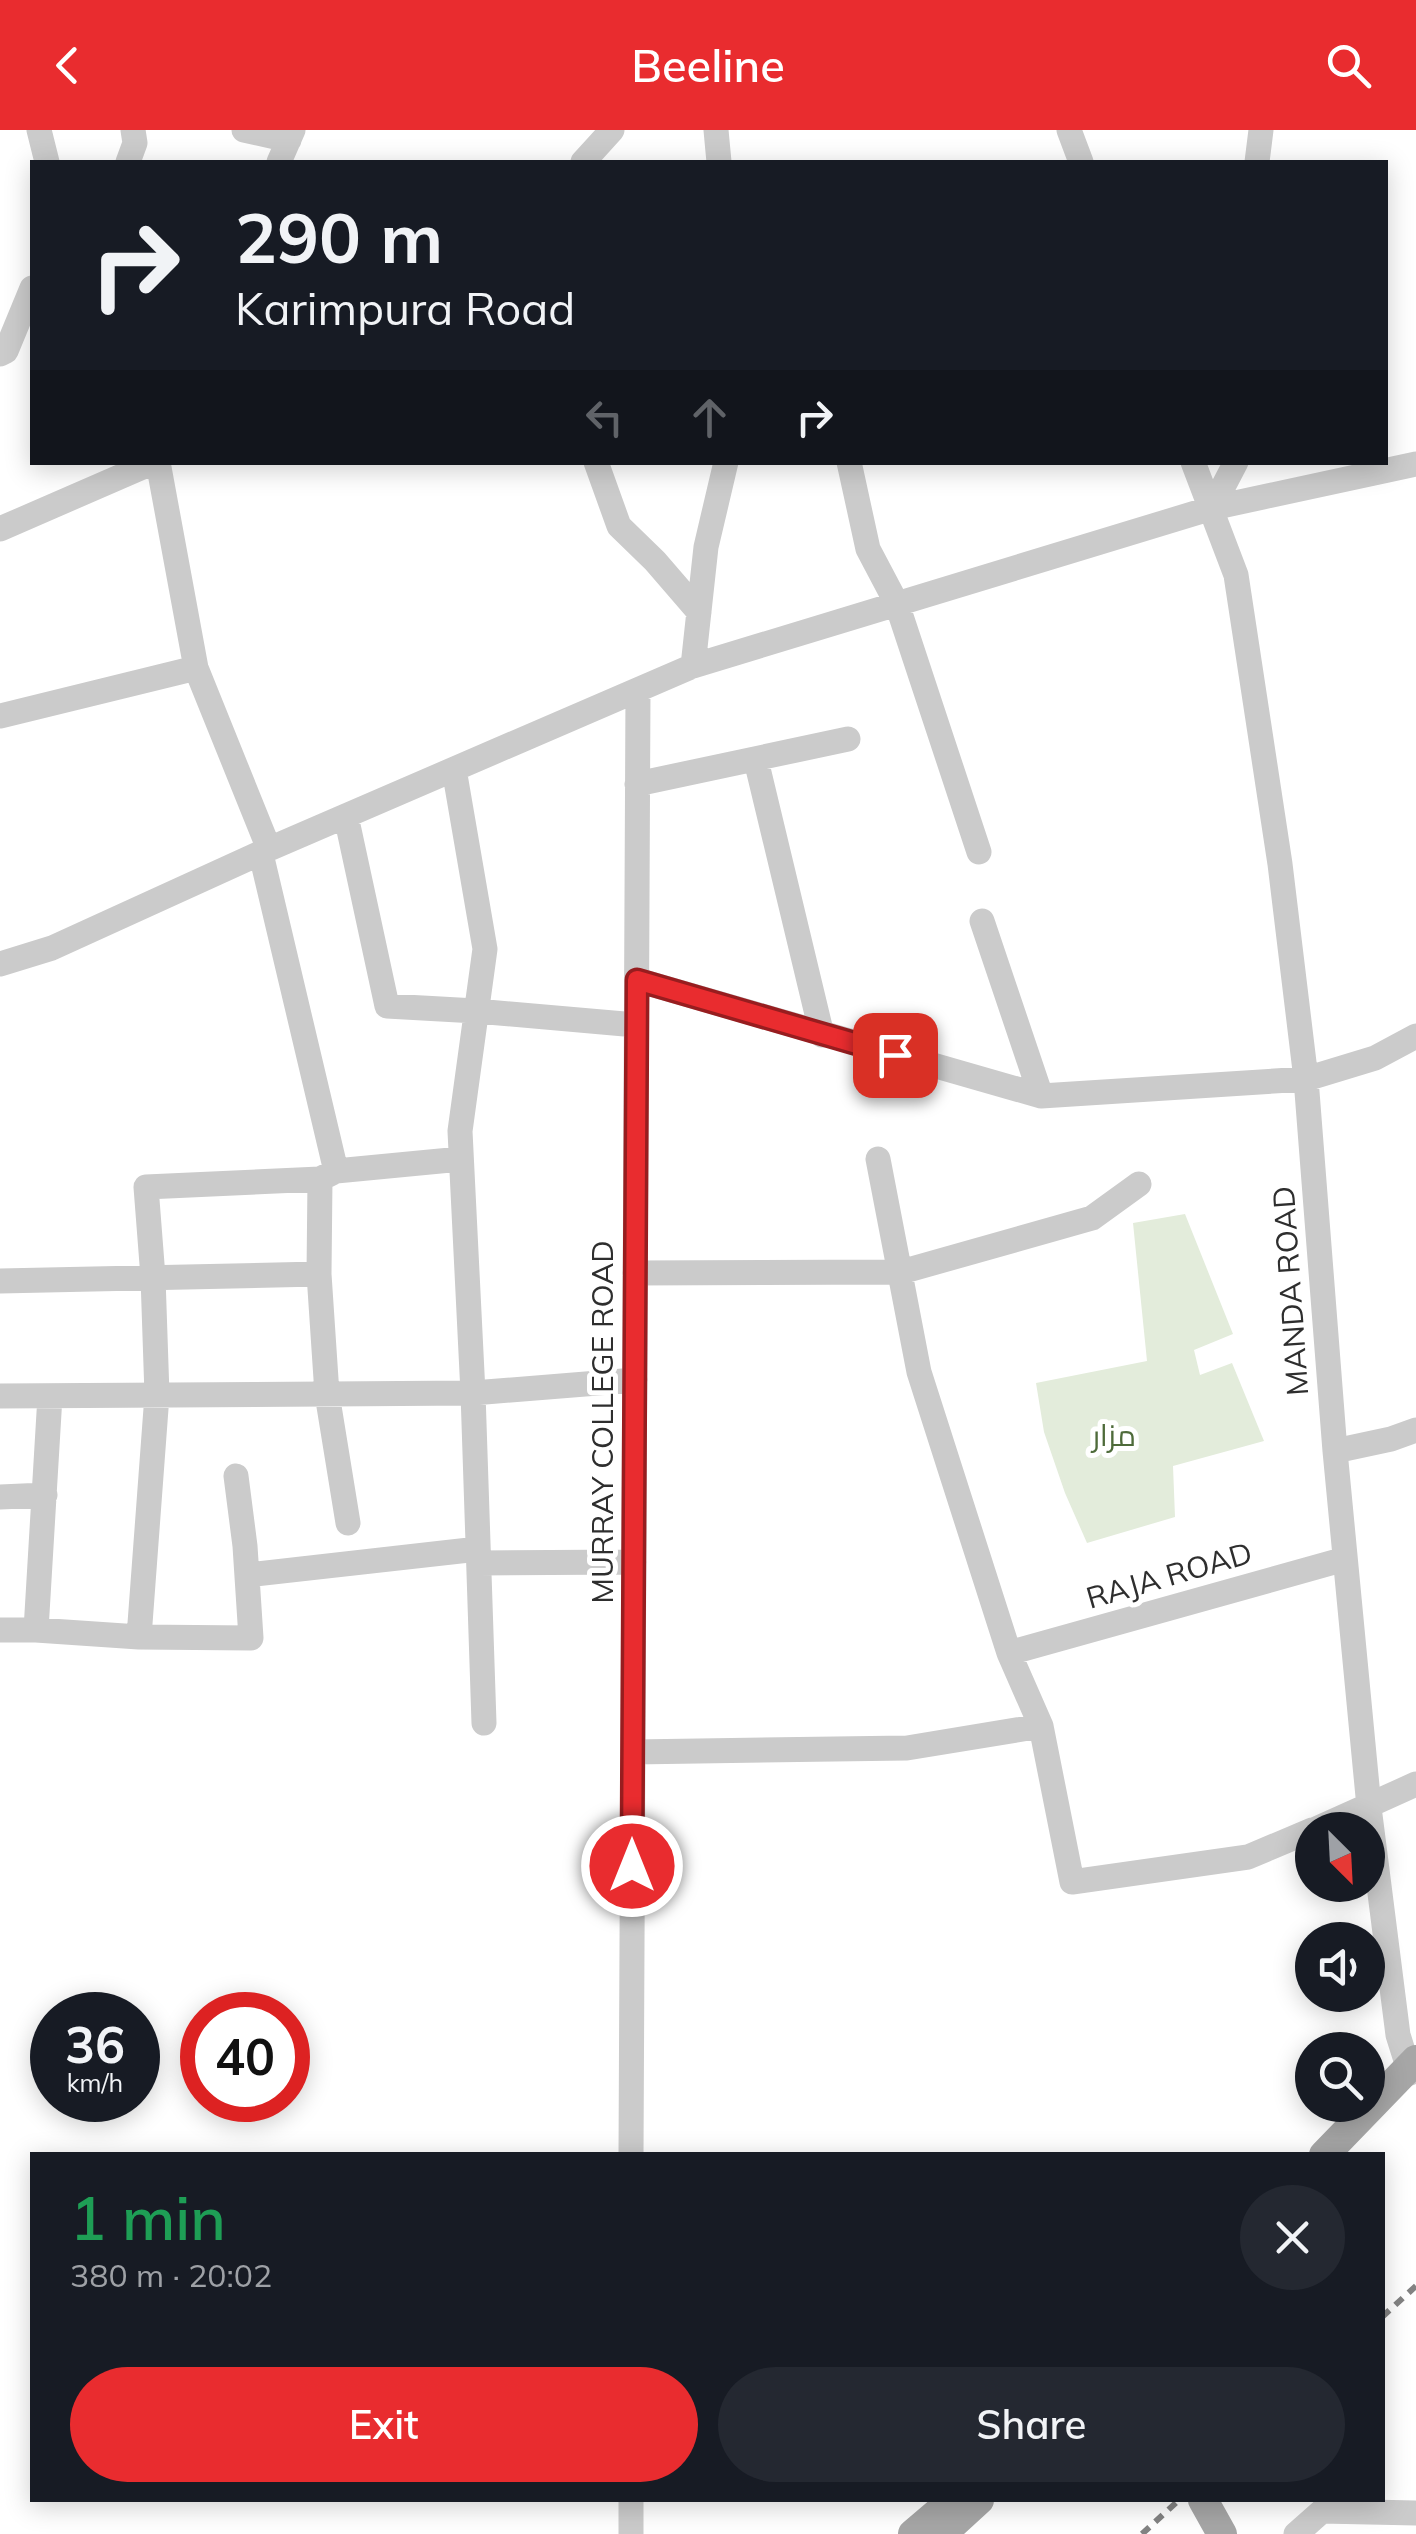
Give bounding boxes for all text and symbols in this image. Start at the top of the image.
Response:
text: Beeline [631,37,785,93]
icon: back [40,38,95,93]
icon: search [1321,38,1376,93]
text: 290 m [235,193,443,281]
icon: right [70,200,200,330]
text: Karimpura Road [235,280,575,336]
icon: left [577,390,632,445]
icon: ahead [682,390,737,445]
icon: right [787,390,842,445]
pin [853,1013,938,1098]
icon: arrive [868,1028,923,1083]
street label: MANDA ROAD [1264,1185,1316,1397]
street label: MURRAY COLLEGE ROAD [583,1240,621,1604]
park label: مزار [1090,1416,1136,1454]
street label: RAJA ROAD [1082,1533,1256,1617]
north arrow [1295,1812,1385,1902]
map controls [1295,1812,1385,2122]
position arrow [580,1814,684,1918]
button: sound [1295,1922,1385,2012]
speed limit sign: 40 [180,1992,310,2122]
text: 36 [65,2013,125,2076]
button: search [1295,2032,1385,2122]
text: km/h [67,2067,123,2098]
text: 1 min [70,2180,226,2255]
button: close [1240,2185,1345,2290]
text: 380 m · 20:02 [70,2255,272,2295]
button: Exit [70,2367,698,2482]
button: Share [718,2367,1345,2482]

